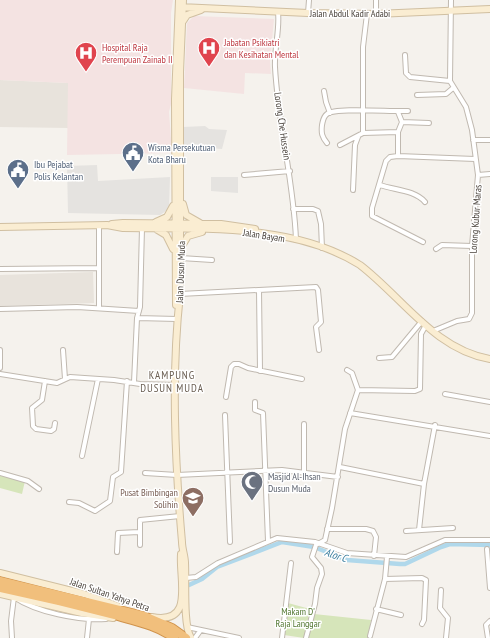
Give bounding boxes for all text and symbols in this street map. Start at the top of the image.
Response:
street label: Jalan Abdul Kadir Adabi [309,7,390,20]
hospital icon: Jabatan Psikiatri dan Kesihatan Mental [196,35,222,68]
place label: Jabatan Psikiatri dan Kesihatan Mental [223,36,299,61]
hospital icon: Hospital Raja Perempuan Zainab II [73,40,99,73]
place label: Hospital Raja Perempuan Zainab II [102,41,173,66]
street label: Lorong Che Hussein [271,91,294,161]
public building icon: Wisma Persekutuan Kota Bharu [120,140,146,173]
place label: Wisma Persekutuan Kota Bharu [148,141,215,166]
public building icon: Ibu Pejabat Polis Kelantan [5,157,31,190]
place label: Ibu Pejabat Polis Kelantan [34,158,83,183]
street label: Lorong Kubur Maras [467,184,484,254]
street label: Jalan Bayam [241,226,286,245]
street label: Jalan Dusun Muda [173,241,188,304]
district label: KAMPUNG DUSUN MUDA [140,368,204,395]
mosque icon: Masjid Al-Ihsan Dusun Muda [239,469,265,502]
place label: Masjid Al-Ihsan Dusun Muda [268,470,321,495]
school or university icon: Pusat Bimbingan Solihin [180,485,206,518]
place label: Pusat Bimbingan Solihin [120,486,178,511]
water label: Alor C [323,545,351,566]
street label: Jalan Sultan Yahya Petra [67,574,151,614]
park label: Makam D' Raja Langgar [276,605,321,630]

